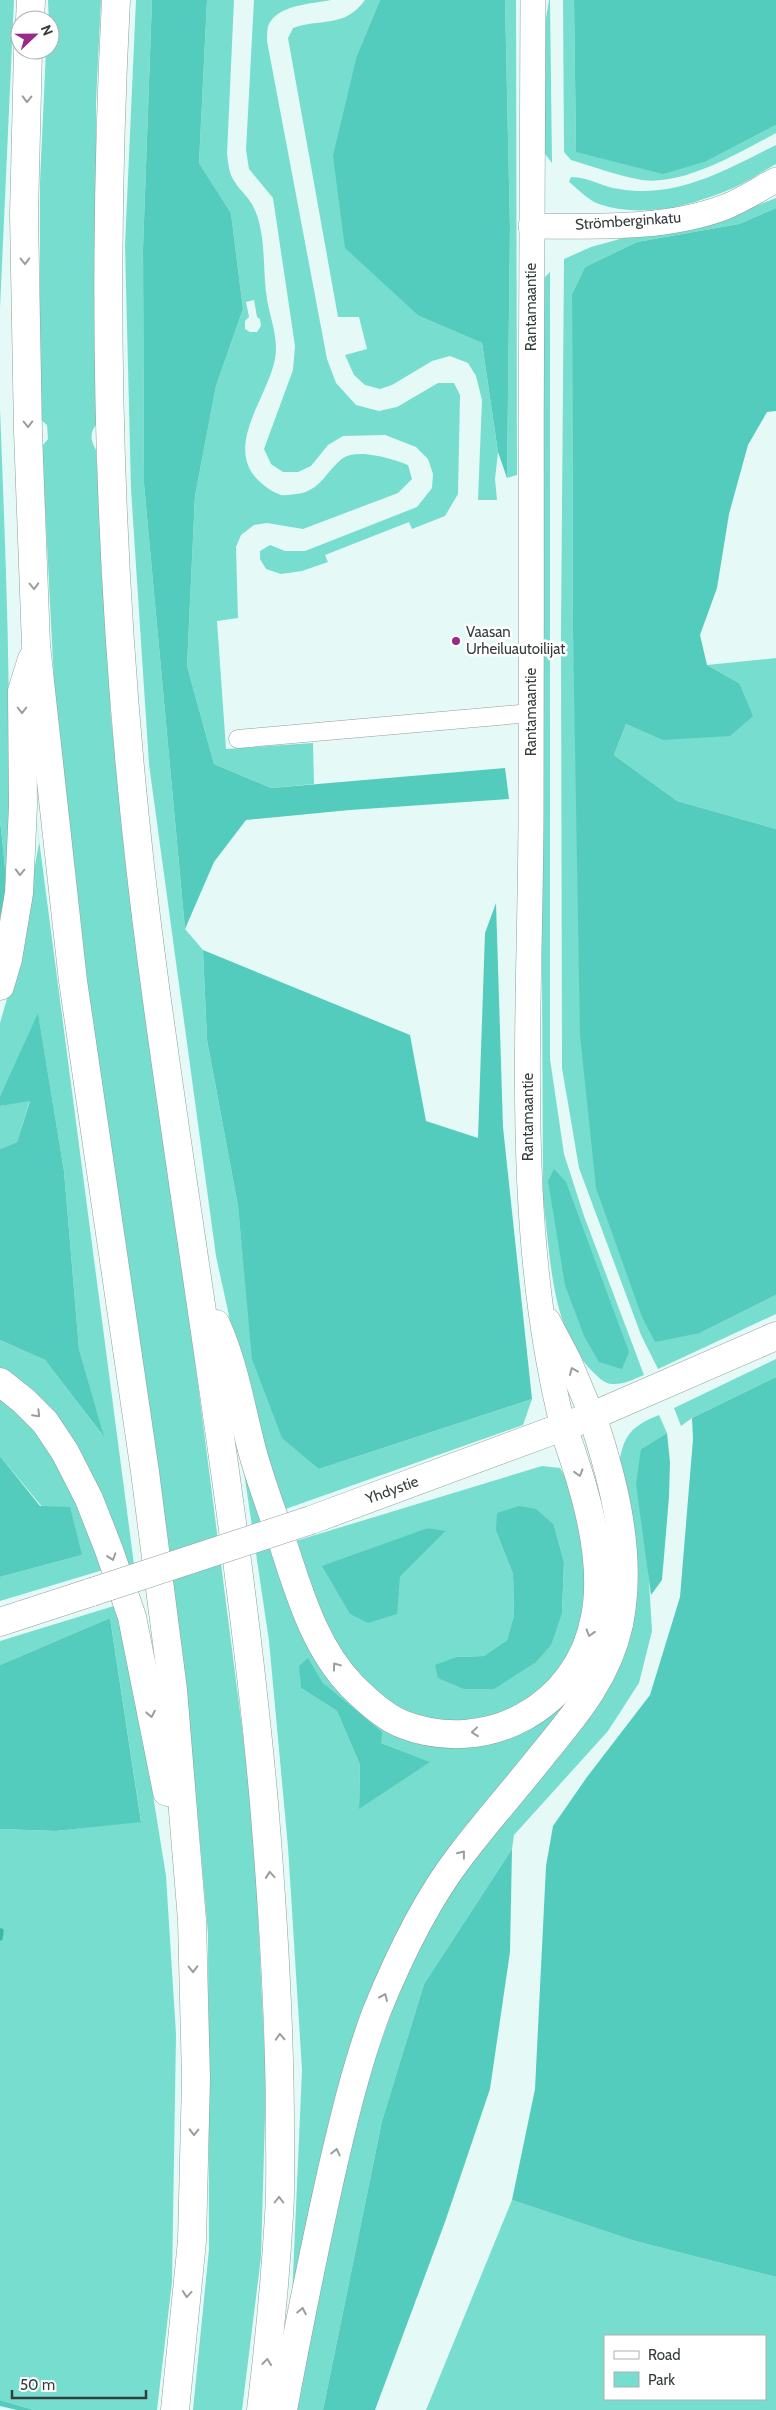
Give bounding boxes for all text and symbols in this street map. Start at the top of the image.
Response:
north arrow [10,10,60,60]
text: N [37,22,57,38]
one-way arrow [22,95,32,103]
street label: Strömberginkatu [574,208,682,234]
one-way arrow [20,258,30,265]
street label: Rantamaantie [522,262,540,351]
one-way arrow [22,420,33,428]
one-way arrow [29,582,39,590]
place label: Vaasan Urheiluautoilijat [466,623,565,658]
marker: Vaasan Urheiluautoilijat [450,635,462,647]
street label: Rantamaantie [522,667,540,756]
one-way arrow [17,706,27,714]
one-way arrow [15,868,26,876]
street label: Rantamaantie [519,1072,537,1161]
one-way arrow [569,1367,579,1376]
one-way arrow [31,1408,40,1417]
one-way arrow [573,1468,583,1477]
street label: Yhdystie [362,1472,421,1508]
one-way arrow [106,1552,116,1561]
one-way arrow [586,1628,596,1636]
one-way arrow [334,1663,342,1672]
one-way arrow [145,1710,156,1719]
one-way arrow [471,1726,479,1737]
one-way arrow [456,1851,465,1860]
one-way arrow [265,1871,276,1879]
one-way arrow [188,1966,198,1973]
one-way arrow [377,1993,388,2002]
one-way arrow [274,2033,285,2041]
one-way arrow [189,2128,200,2136]
one-way arrow [330,2147,341,2156]
one-way arrow [274,2195,284,2203]
one-way arrow [182,2290,193,2298]
one-way arrow [296,2306,307,2315]
legend [604,2335,766,2400]
text: Road [648,2346,681,2364]
one-way arrow [261,2357,272,2365]
scale bar [12,2368,146,2400]
text: Park [648,2371,675,2389]
text: 50 m [20,2376,55,2394]

